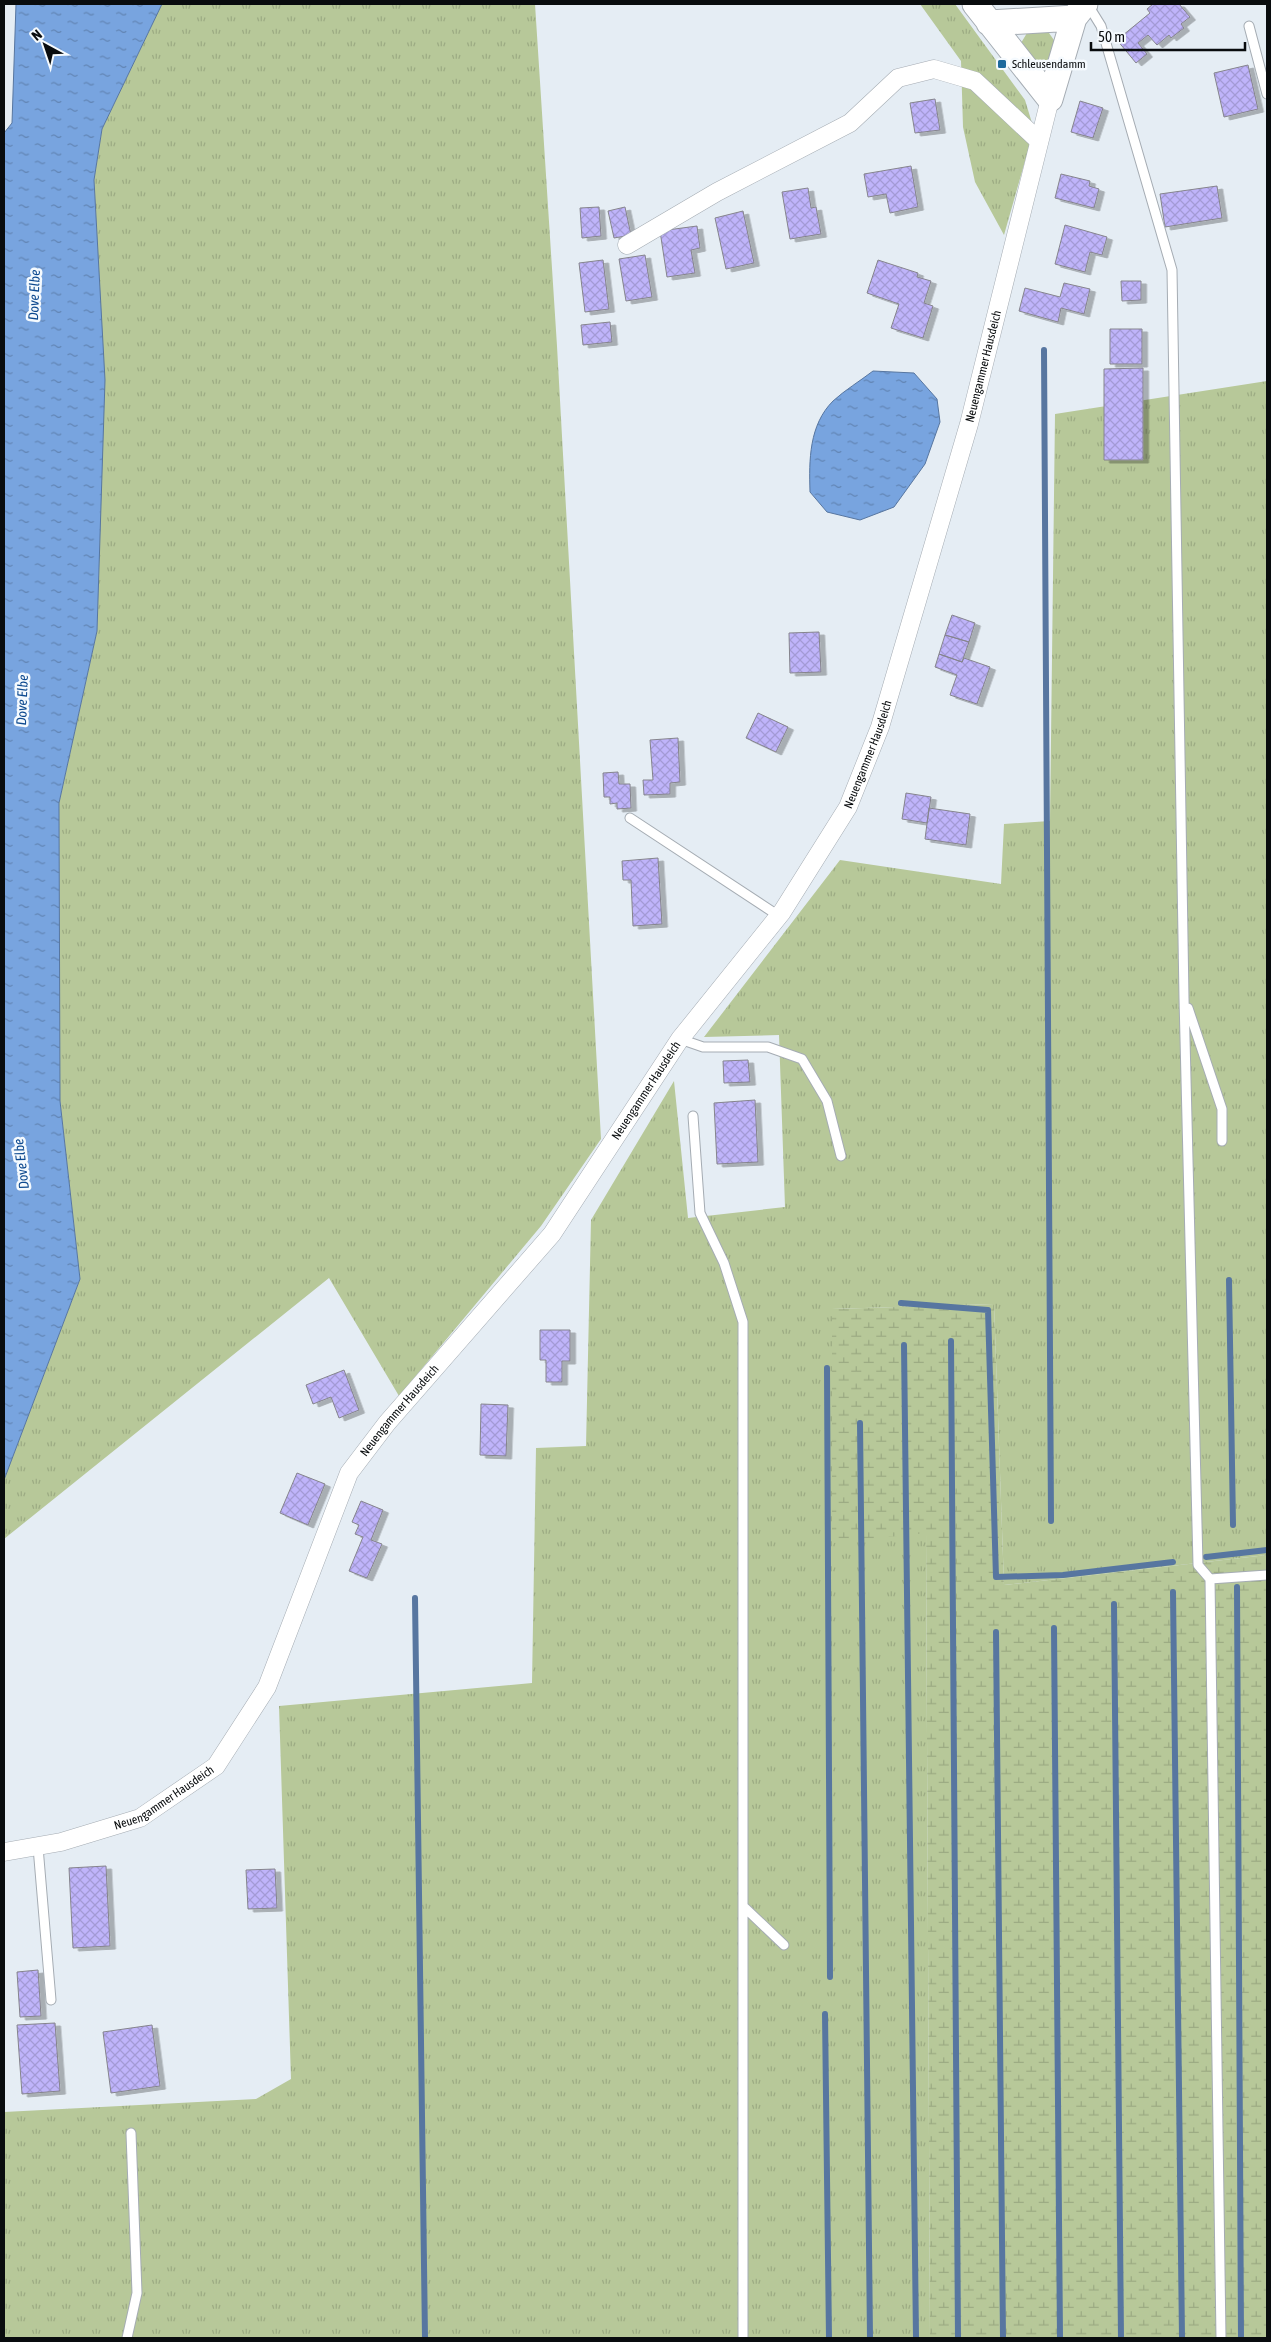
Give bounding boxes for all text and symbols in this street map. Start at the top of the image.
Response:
north arrow [20,20,70,70]
scale bar [1091,20,1245,52]
text: N [28,26,45,44]
text: 50 m [1098,28,1125,45]
place label: Schleusendamm [1012,57,1086,71]
marker: Schleusendamm [996,58,1008,70]
water label: Dove Elbe [25,269,43,321]
street label: Neuengammer Hausdeich [963,309,1004,424]
water label: Dove Elbe [13,674,31,726]
street label: Neuengammer Hausdeich [841,698,895,811]
street label: Neuengammer Hausdeich [609,1039,684,1142]
water label: Dove Elbe [10,1138,32,1190]
street label: Neuengammer Hausdeich [357,1362,442,1459]
street label: Neuengammer Hausdeich [112,1763,217,1833]

